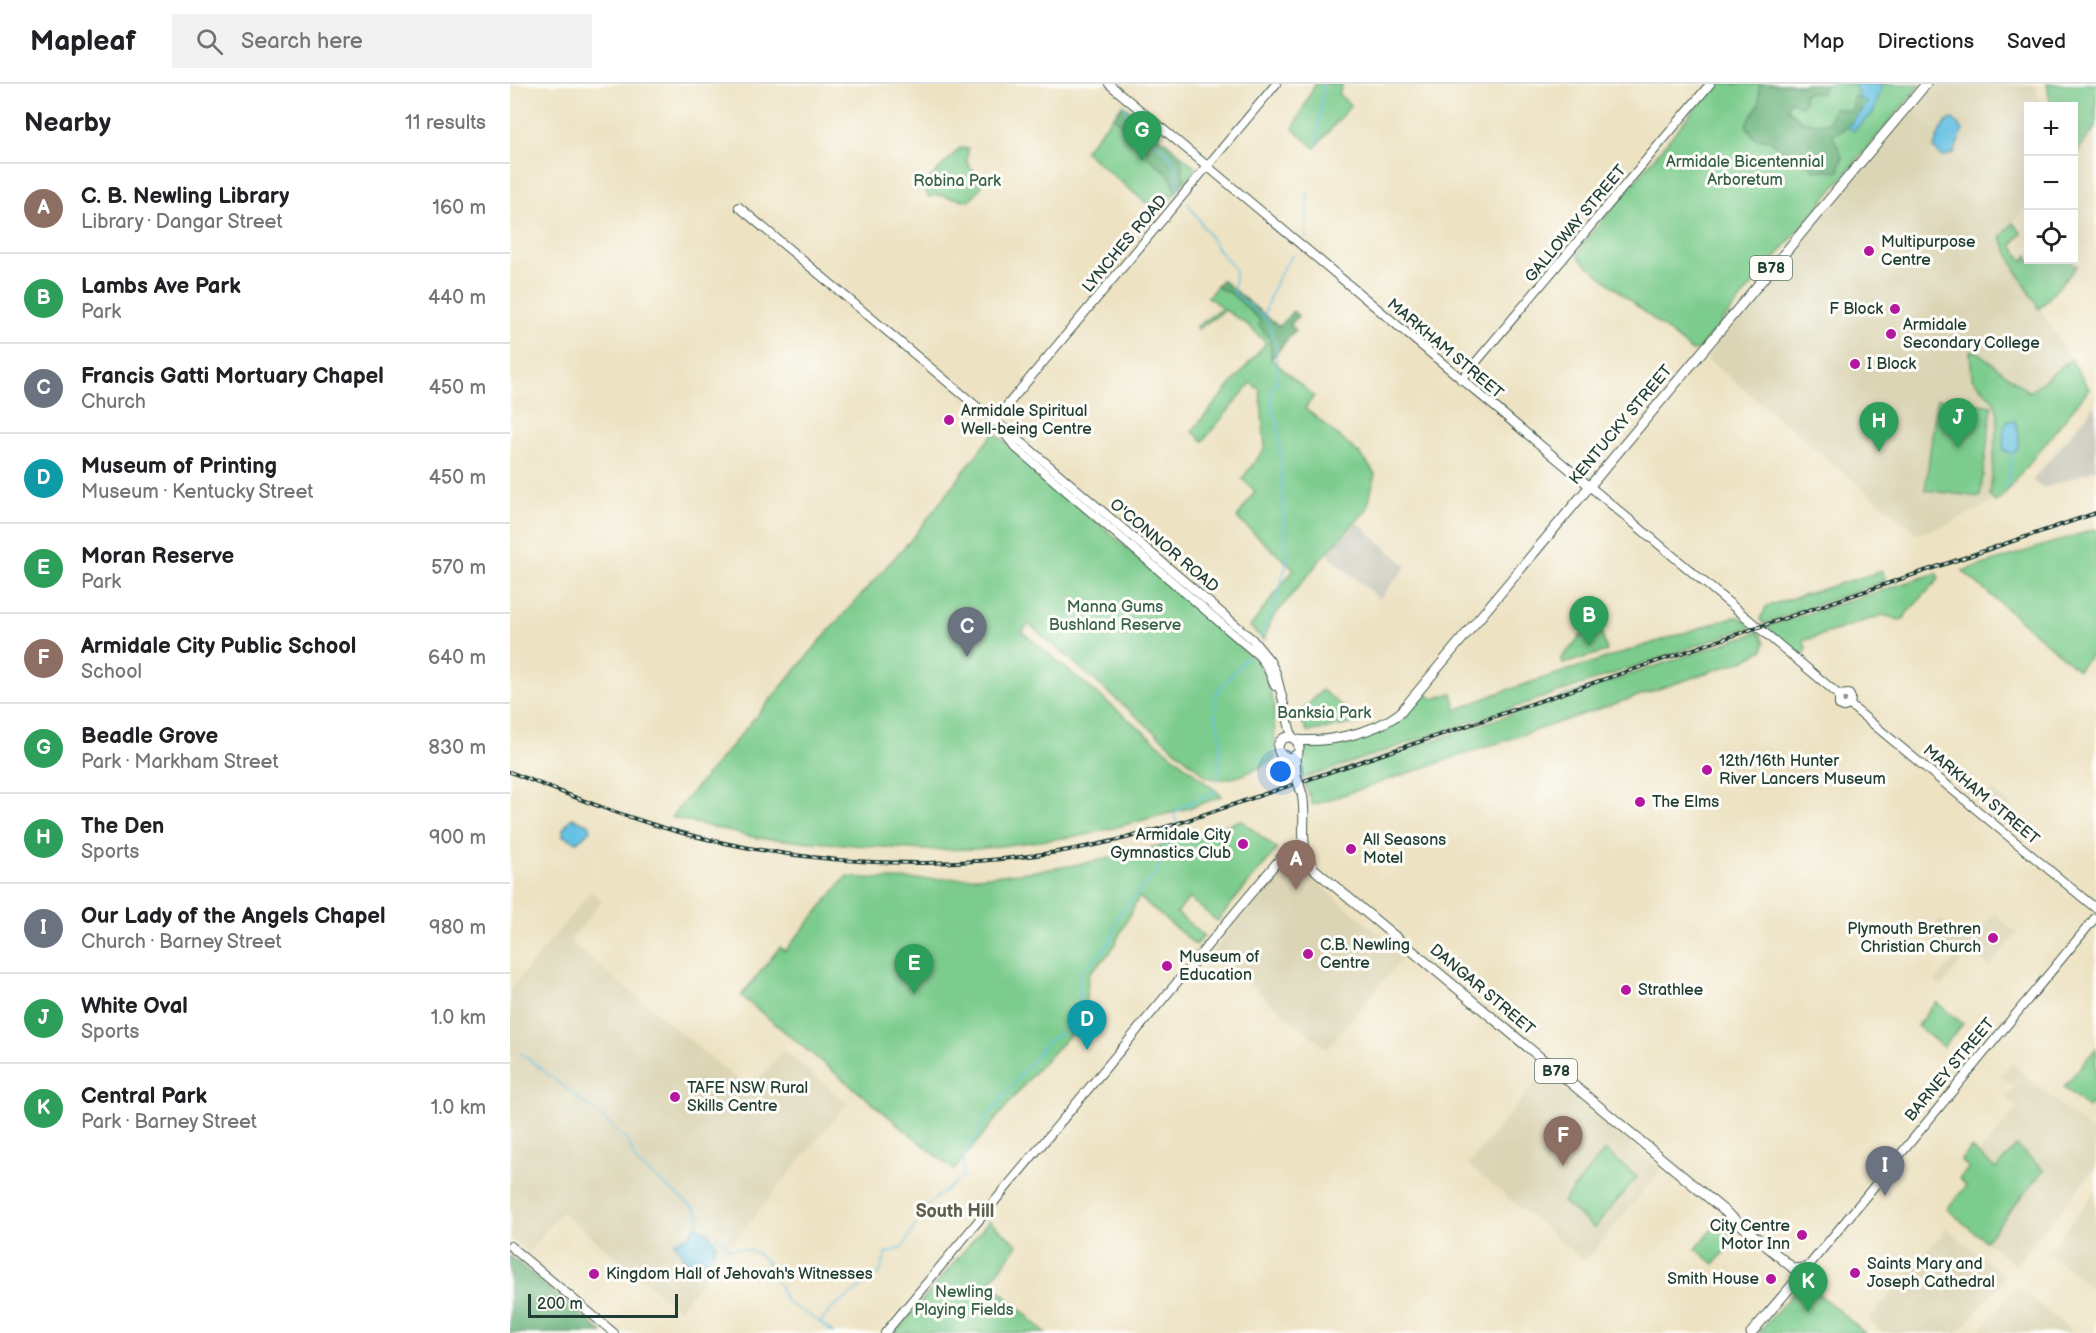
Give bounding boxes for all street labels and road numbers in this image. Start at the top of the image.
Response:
street label: GALLOWAY STREET [1521,161,1631,287]
street label: LYNCHES ROAD [1079,191,1171,297]
road number: B78 [1750,256,1792,280]
street label: MARKHAM STREET [1383,295,1507,403]
street label: KENTUCKY STREET [1565,361,1677,489]
street label: O'CONNOR ROAD [1106,495,1222,597]
street label: MARKHAM STREET [1919,741,2043,849]
street label: DANGAR STREET [1426,941,1539,1040]
street label: BARNEY STREET [1901,1014,1999,1126]
road number: B78 [1535,1059,1577,1083]

